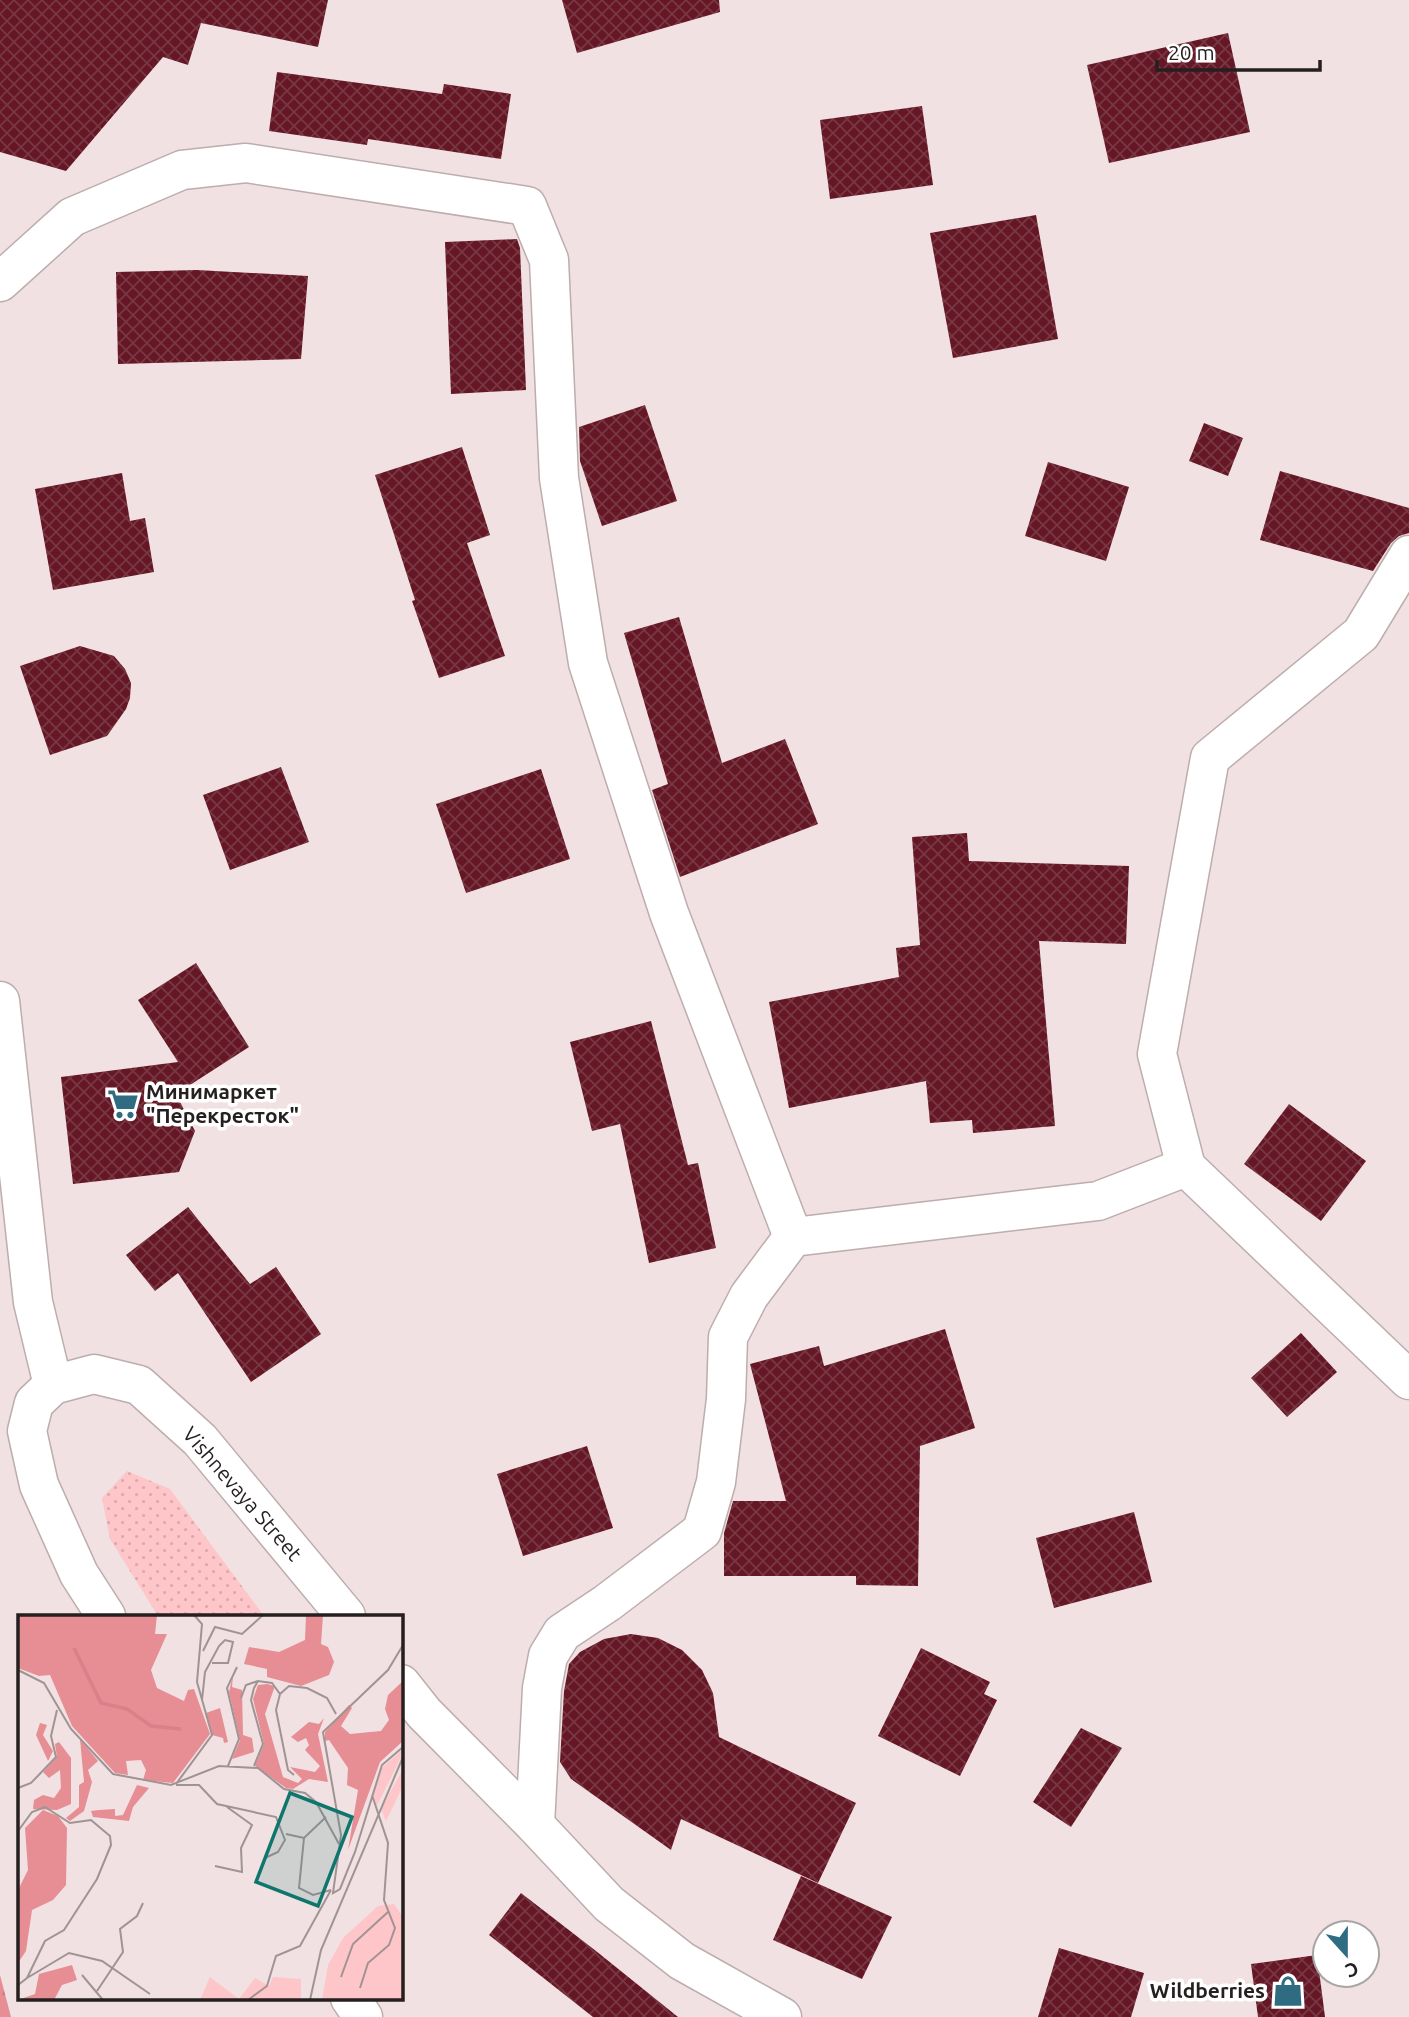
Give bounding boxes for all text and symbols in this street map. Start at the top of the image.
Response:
scale bar [1157,28,1320,72]
text: 20 m [1168,40,1215,64]
place label: Минимаркет "Перекресток" [146,1079,299,1127]
supermarket icon: Минимаркет "Перекресток" [106,1087,140,1121]
street label: Vishnevaya Street [178,1422,307,1565]
inset map [18,1615,402,2000]
north arrow [1311,1919,1381,1989]
text: С [1342,1957,1362,1982]
shop icon: Wildberries [1271,1974,1305,2008]
place label: Wildberries [1150,1978,1265,2002]

